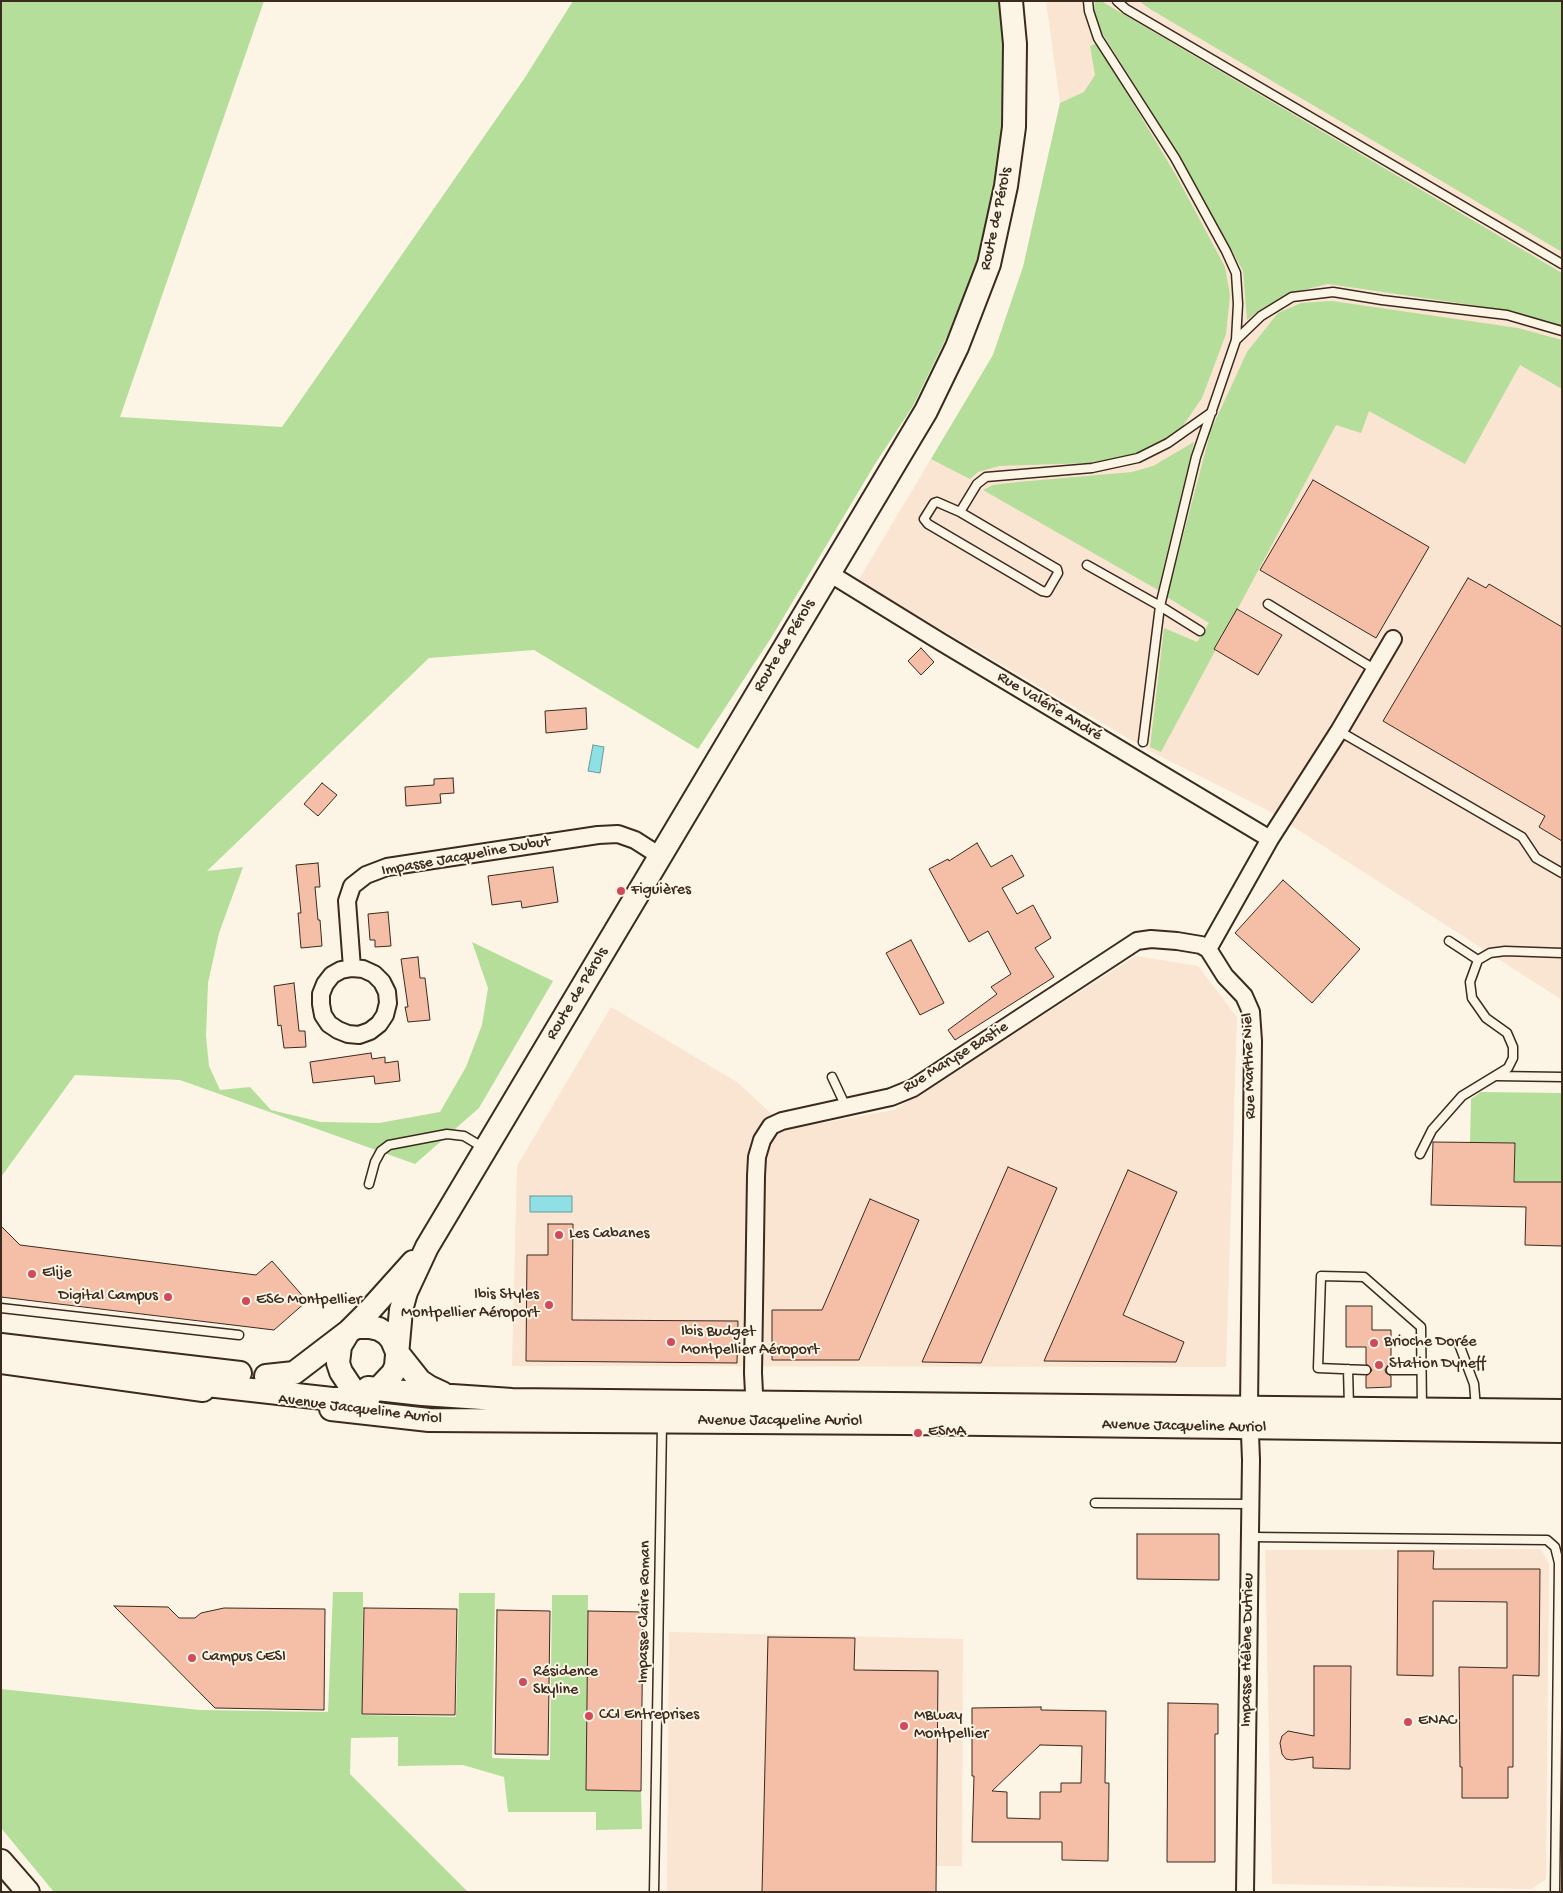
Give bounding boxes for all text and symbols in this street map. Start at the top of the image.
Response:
street label: Route de Pérols [977,166,1017,272]
street label: Route de Pérols [750,596,820,696]
street label: Rue Valérie André [993,668,1105,746]
street label: Impasse Jacqueline Dubut [380,833,552,881]
place label: Figuières [631,881,691,901]
marker: Figuières [615,885,627,897]
street label: Route de Pérols [543,944,613,1044]
street label: Rue Marthe Niel [1239,1012,1261,1120]
street label: Rue Maryse Bastie [900,1018,1012,1098]
place label: Les Cabanes [569,1225,649,1245]
marker: Les Cabanes [553,1229,565,1241]
place label: Elije [42,1264,72,1284]
marker: Elije [26,1268,38,1280]
place label: Ibis Styles Montpellier Aéroport [401,1286,539,1324]
place label: Digital Campus [59,1287,158,1307]
marker: Digital Campus [162,1291,174,1303]
place label: ESG Montpellier [256,1291,361,1311]
marker: ESG Montpellier [240,1295,252,1307]
marker: Ibis Styles Montpellier Aéroport [543,1299,555,1311]
place label: Ibis Budget Montpellier Aéroport [681,1323,819,1361]
place label: Brioche Dorée [1384,1333,1477,1353]
marker: Ibis Budget Montpellier Aéroport [665,1336,677,1348]
marker: Brioche Dorée [1368,1337,1380,1349]
place label: Station Dyneff [1389,1355,1485,1375]
marker: Station Dyneff [1373,1359,1385,1371]
street label: Avenue Jacqueline Auriol [277,1390,443,1430]
street label: Avenue Jacqueline Auriol [698,1412,862,1432]
street label: Avenue Jacqueline Auriol [1102,1416,1266,1438]
place label: ESMA [928,1423,966,1443]
marker: ESMA [912,1427,924,1439]
street label: Impasse Claire Roman [634,1541,656,1683]
street label: Impasse Hélène Dutrieu [1237,1573,1259,1727]
place label: Campus CESI [202,1648,286,1668]
marker: Campus CESI [186,1652,198,1664]
place label: Résidence Skyline [533,1663,598,1701]
marker: Résidence Skyline [517,1676,529,1688]
place label: CCI Entreprises [599,1706,699,1726]
place label: MBway Montpellier [914,1707,988,1745]
marker: CCI Entreprises [583,1710,595,1722]
place label: ENAC [1418,1712,1457,1732]
marker: ENAC [1402,1716,1414,1728]
marker: MBway Montpellier [898,1720,910,1732]

